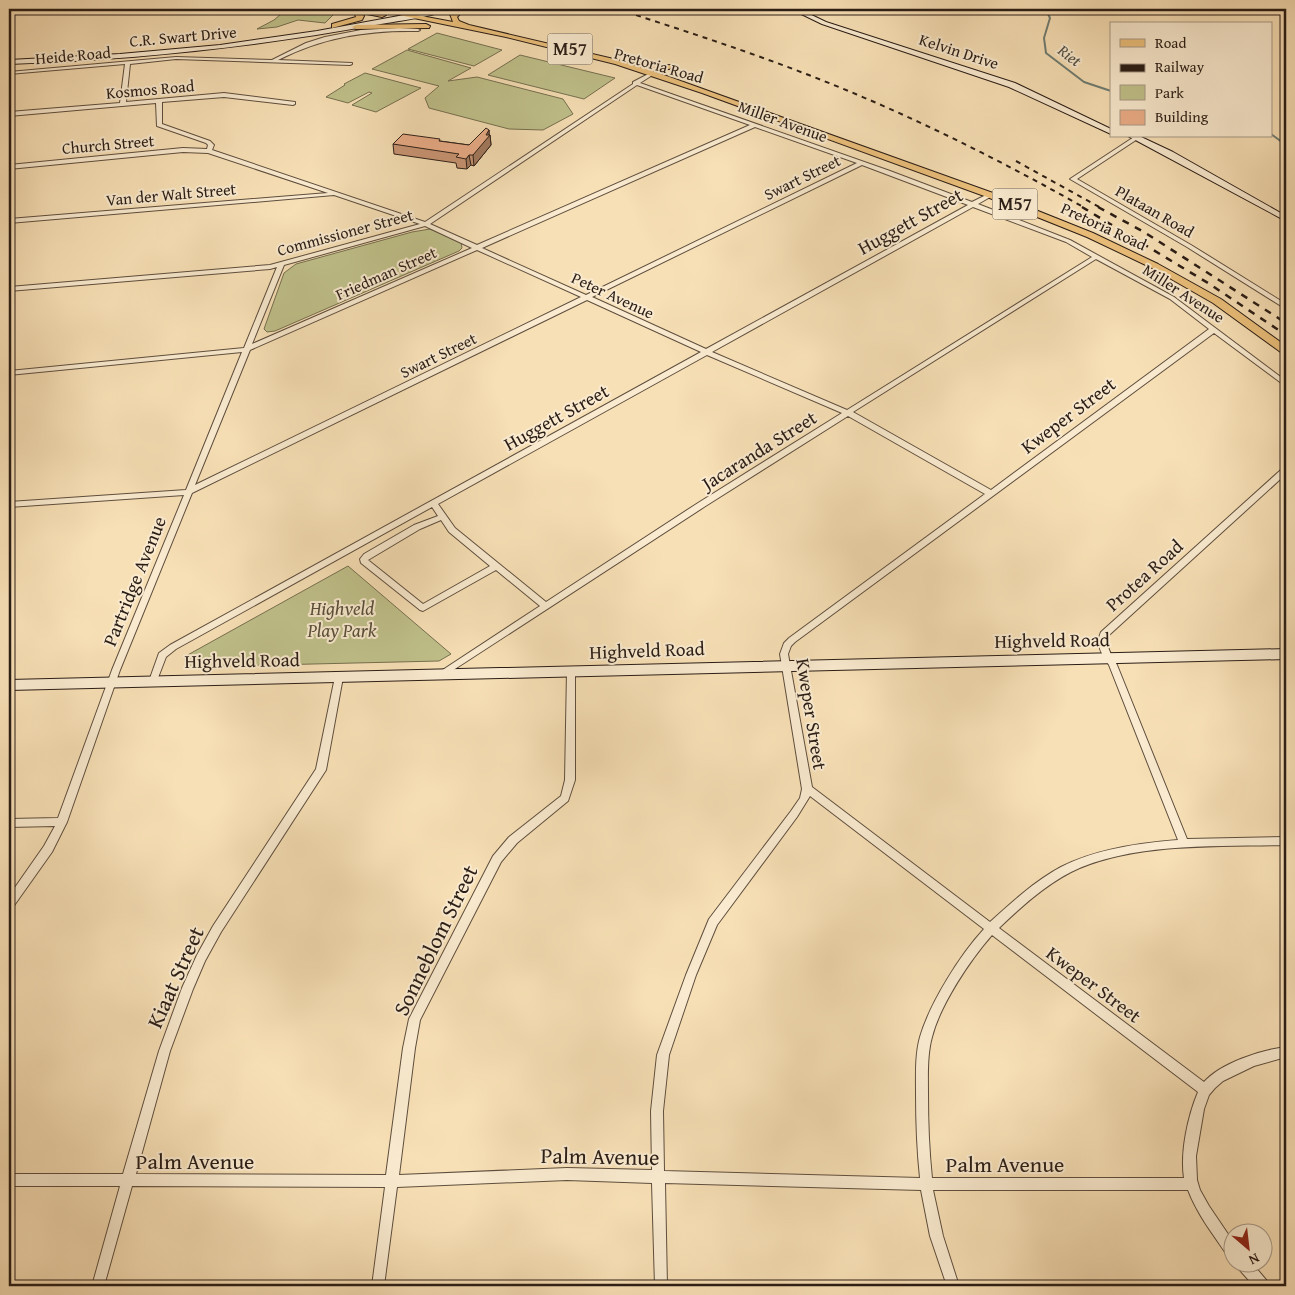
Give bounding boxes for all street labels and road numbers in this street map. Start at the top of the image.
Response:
street label: C.R. Swart Drive [128,19,238,53]
street label: Kelvin Drive [916,27,1002,75]
road number: M57 [548,34,592,64]
street label: Heide Road [34,40,112,70]
street label: Pretoria Road [612,41,707,89]
street label: Kosmos Road [105,73,196,105]
street label: Miller Avenue [735,94,831,148]
street label: Church Street [61,128,155,160]
street label: Swart Street [760,148,845,206]
street label: Van der Walt Street [105,176,237,212]
street label: Plataan Road [1111,179,1199,243]
street label: Huggett Street [852,180,968,261]
road number: M57 [992,188,1038,220]
street label: Pretoria Road [1057,196,1151,256]
street label: Commissioner Street [274,202,416,262]
street label: Friedman Street [332,240,441,306]
street label: Miller Avenue [1138,258,1230,328]
street label: Peter Avenue [568,265,658,325]
street label: Swart Street [396,326,481,384]
street label: Kweper Street [1015,370,1122,460]
street label: Huggett Street [498,376,614,457]
street label: Jacaranda Street [694,403,822,498]
street label: Partridge Avenue [95,512,173,650]
street label: Protea Road [1099,532,1190,618]
street label: Highveld Road [994,625,1111,655]
street label: Highveld Road [589,634,706,666]
street label: Highveld Road [184,645,301,675]
street label: Kweper Street [789,656,835,772]
street label: Sonneblom Street [385,859,485,1021]
street label: Kiaat Street [138,921,212,1033]
street label: Kweper Street [1041,939,1148,1029]
street label: Palm Avenue [540,1139,660,1173]
street label: Palm Avenue [136,1145,254,1177]
street label: Palm Avenue [946,1148,1064,1180]

